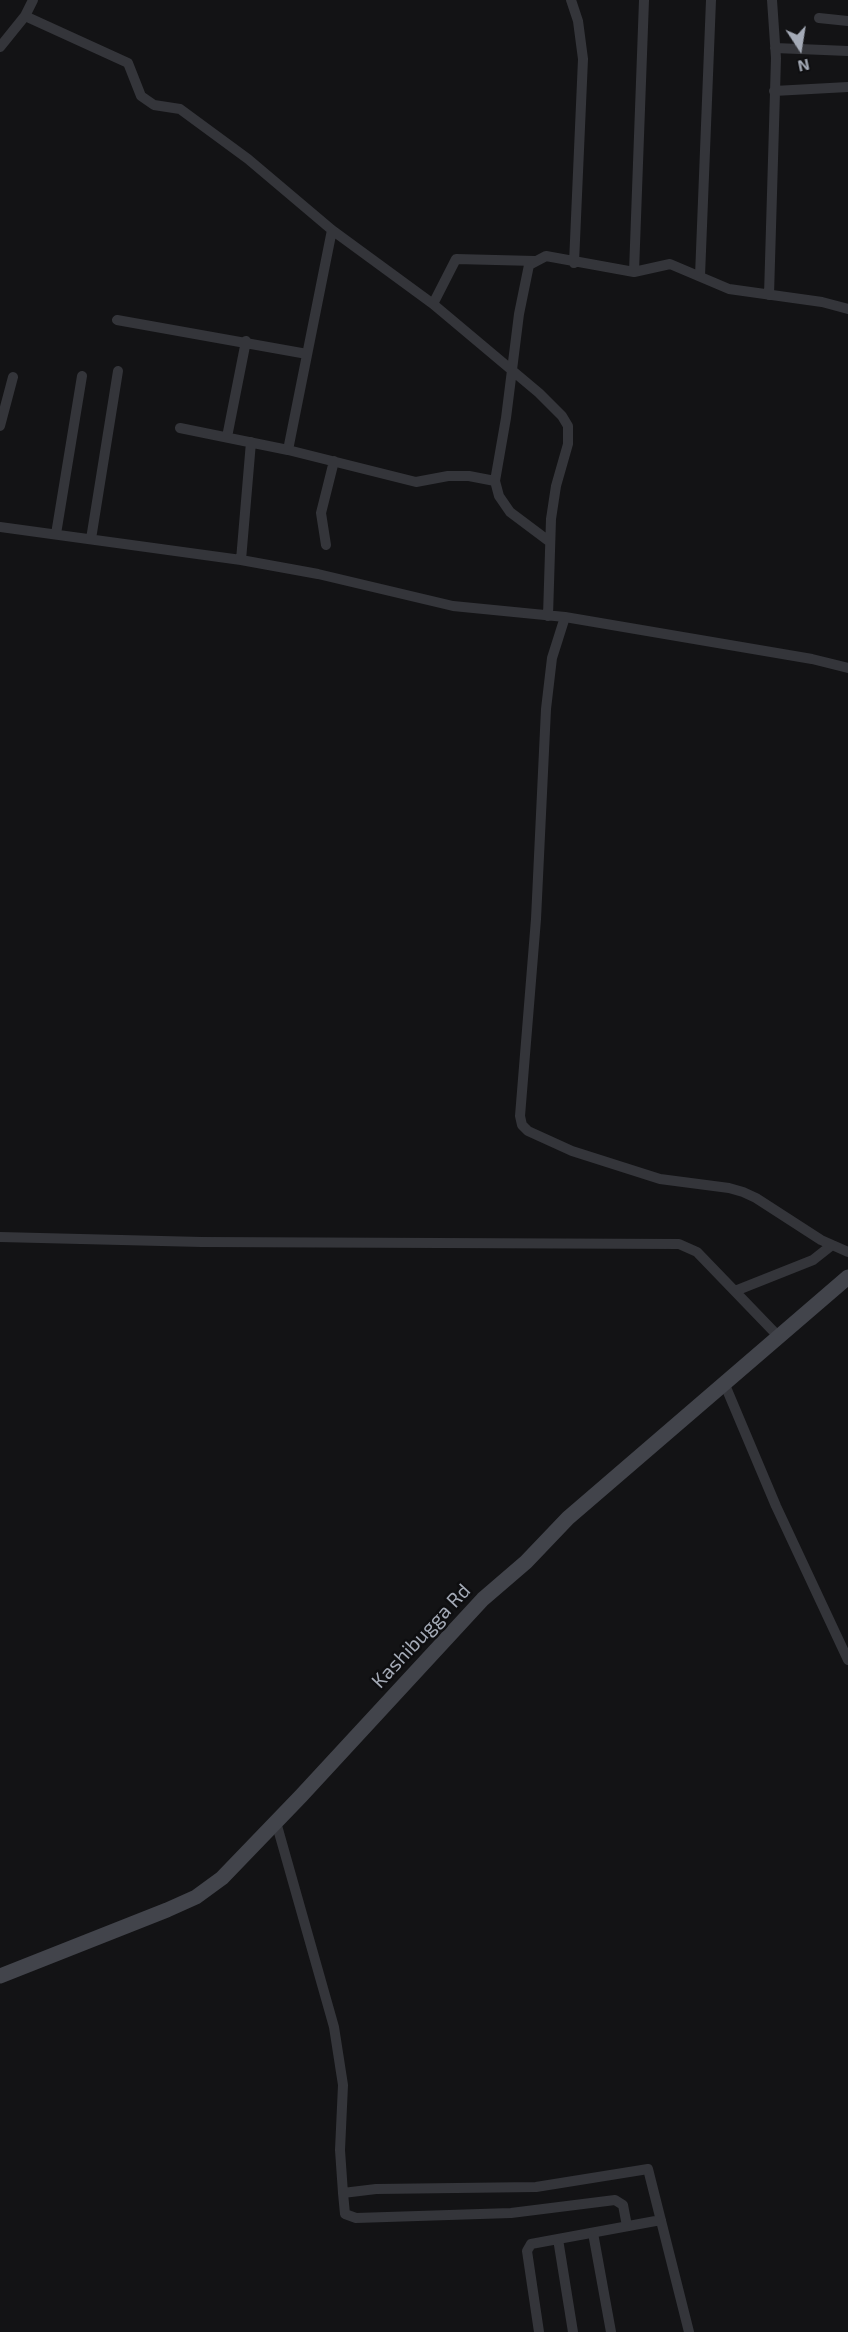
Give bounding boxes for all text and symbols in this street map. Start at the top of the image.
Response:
north arrow [770,18,830,78]
text: N [796,56,811,77]
street label: Kashibugga Rd [367,1579,475,1693]

